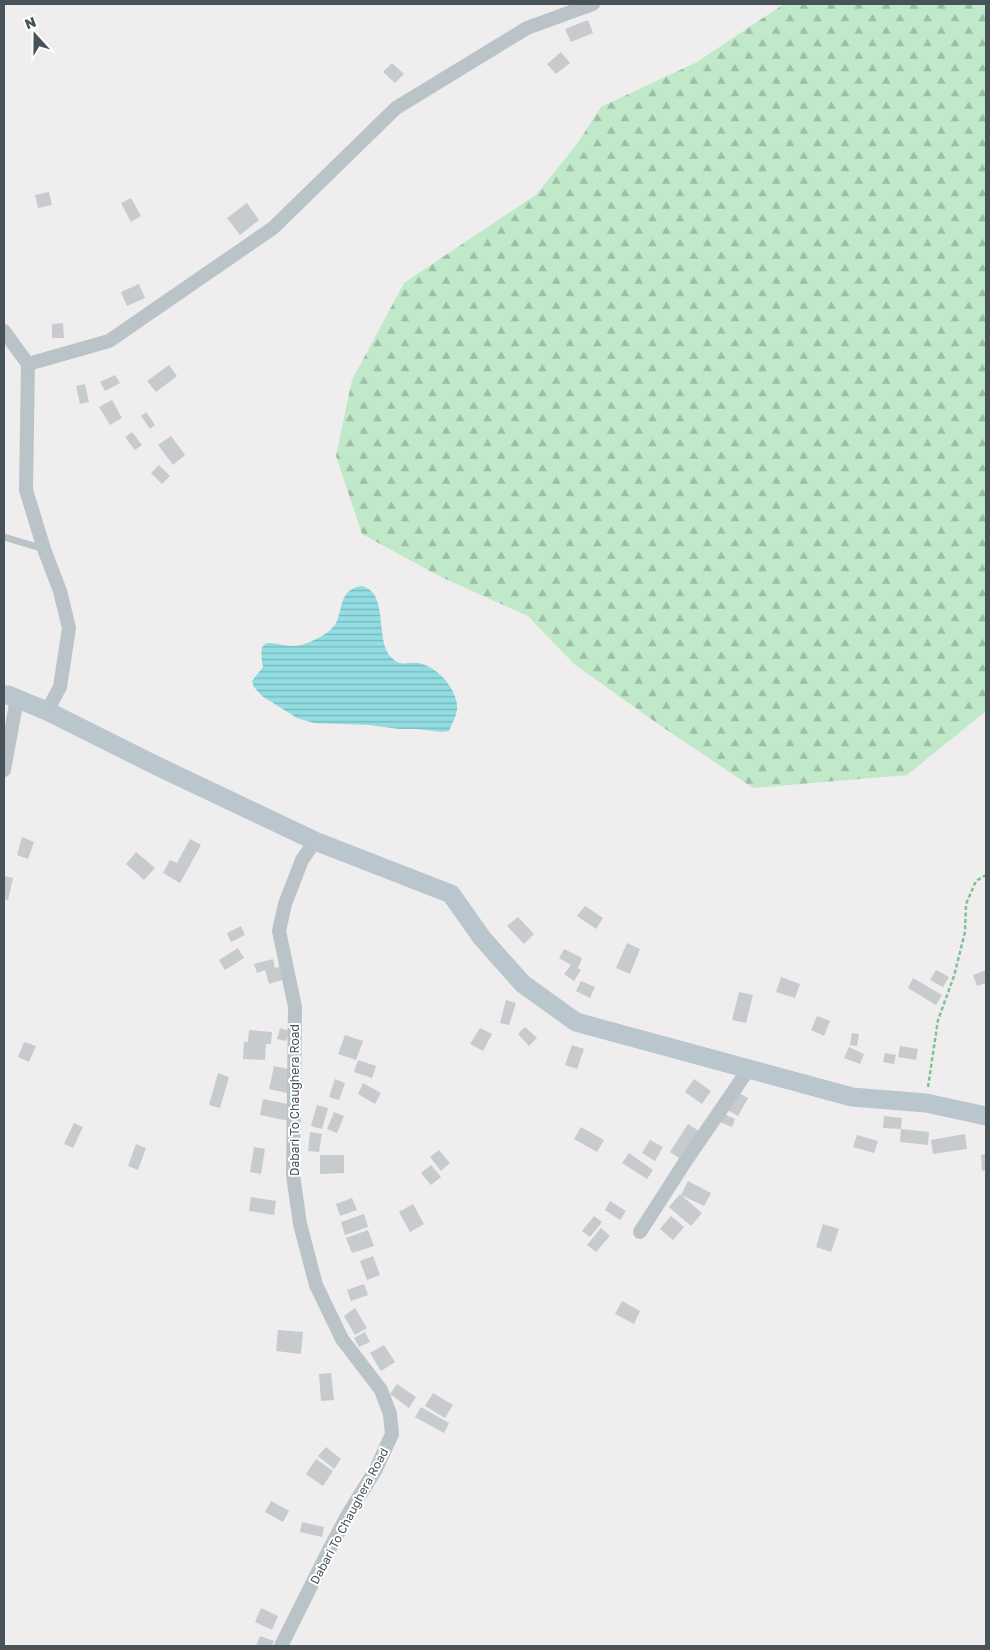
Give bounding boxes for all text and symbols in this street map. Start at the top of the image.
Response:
north arrow [10,10,60,60]
text: N [22,13,38,32]
street label: Dabari To Chaughera Road [287,1024,302,1176]
street label: Dabari To Chaughera Road [307,1445,391,1587]

